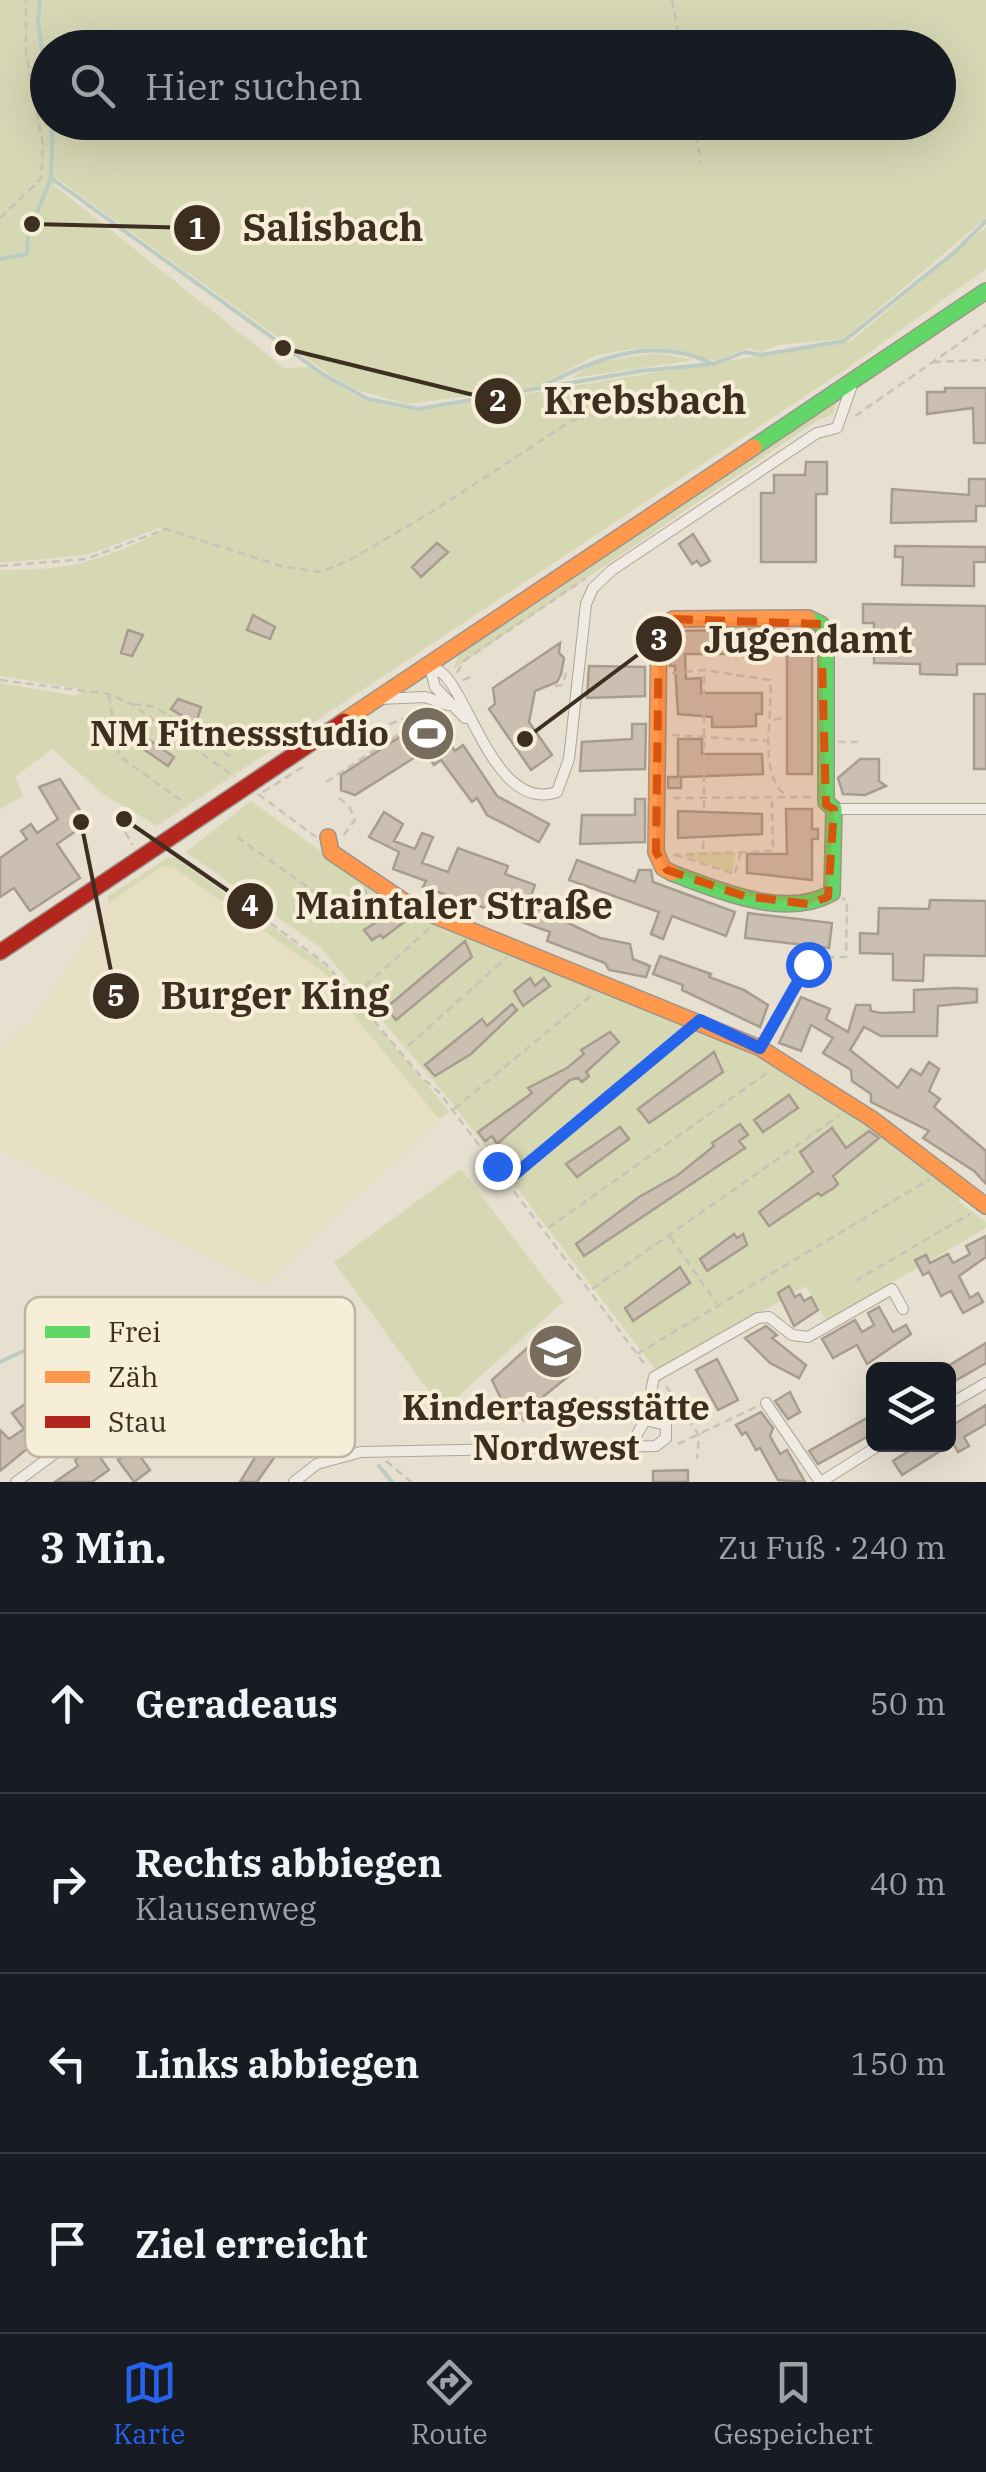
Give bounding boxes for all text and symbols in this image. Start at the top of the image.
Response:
search box [30,30,956,140]
icon: search [65,58,120,113]
text: Hier suchen [145,61,363,110]
callout: Salisbach [172,194,443,262]
text: Salisbach [243,202,423,251]
text: 1 [188,208,206,247]
callout: Krebsbach [473,367,766,435]
text: Krebsbach [543,375,747,424]
text: 2 [489,380,507,419]
callout: Jugendamt [634,605,933,673]
text: Jugendamt [704,614,912,663]
text: 3 [650,619,668,658]
sports icon: NM Fitnessstudio [398,704,458,764]
place label: NM Fitnessstudio [90,710,389,756]
callout: Maintaler Straße [225,872,633,940]
text: Maintaler Straße [295,880,613,929]
text: 4 [241,885,259,924]
route start [786,942,832,988]
callout: Burger King [91,962,410,1030]
text: Burger King [161,970,389,1019]
text: 5 [107,975,125,1014]
route end [475,1144,521,1190]
legend [25,1297,355,1457]
text: Frei [108,1313,161,1350]
school or university icon: Kindertagesstätte Nordwest [526,1322,586,1382]
text: Zäh [108,1358,159,1395]
map controls [866,1362,956,1452]
button: layers [866,1362,956,1452]
place label: Kindertagesstätte Nordwest [402,1384,710,1470]
text: Stau [108,1403,167,1440]
text: 3 Min. [40,1520,167,1575]
text: Zu Fuß · 240 m [718,1526,946,1568]
icon: ahead [40,1676,95,1731]
text: Geradeaus [135,1679,338,1728]
text: 50 m [870,1682,946,1724]
text: Rechts abbiegen [135,1838,442,1887]
icon: right [40,1856,95,1911]
text: 40 m [870,1862,946,1904]
text: Klausenweg [135,1887,316,1929]
icon: left [40,2036,95,2091]
text: Links abbiegen [135,2039,419,2088]
text: 150 m [850,2042,946,2084]
icon: arrive [40,2216,95,2271]
text: Ziel erreicht [135,2219,368,2268]
tab: Karte [113,2355,185,2452]
tab: Route [411,2355,488,2452]
tab: Gespeichert [713,2355,873,2452]

